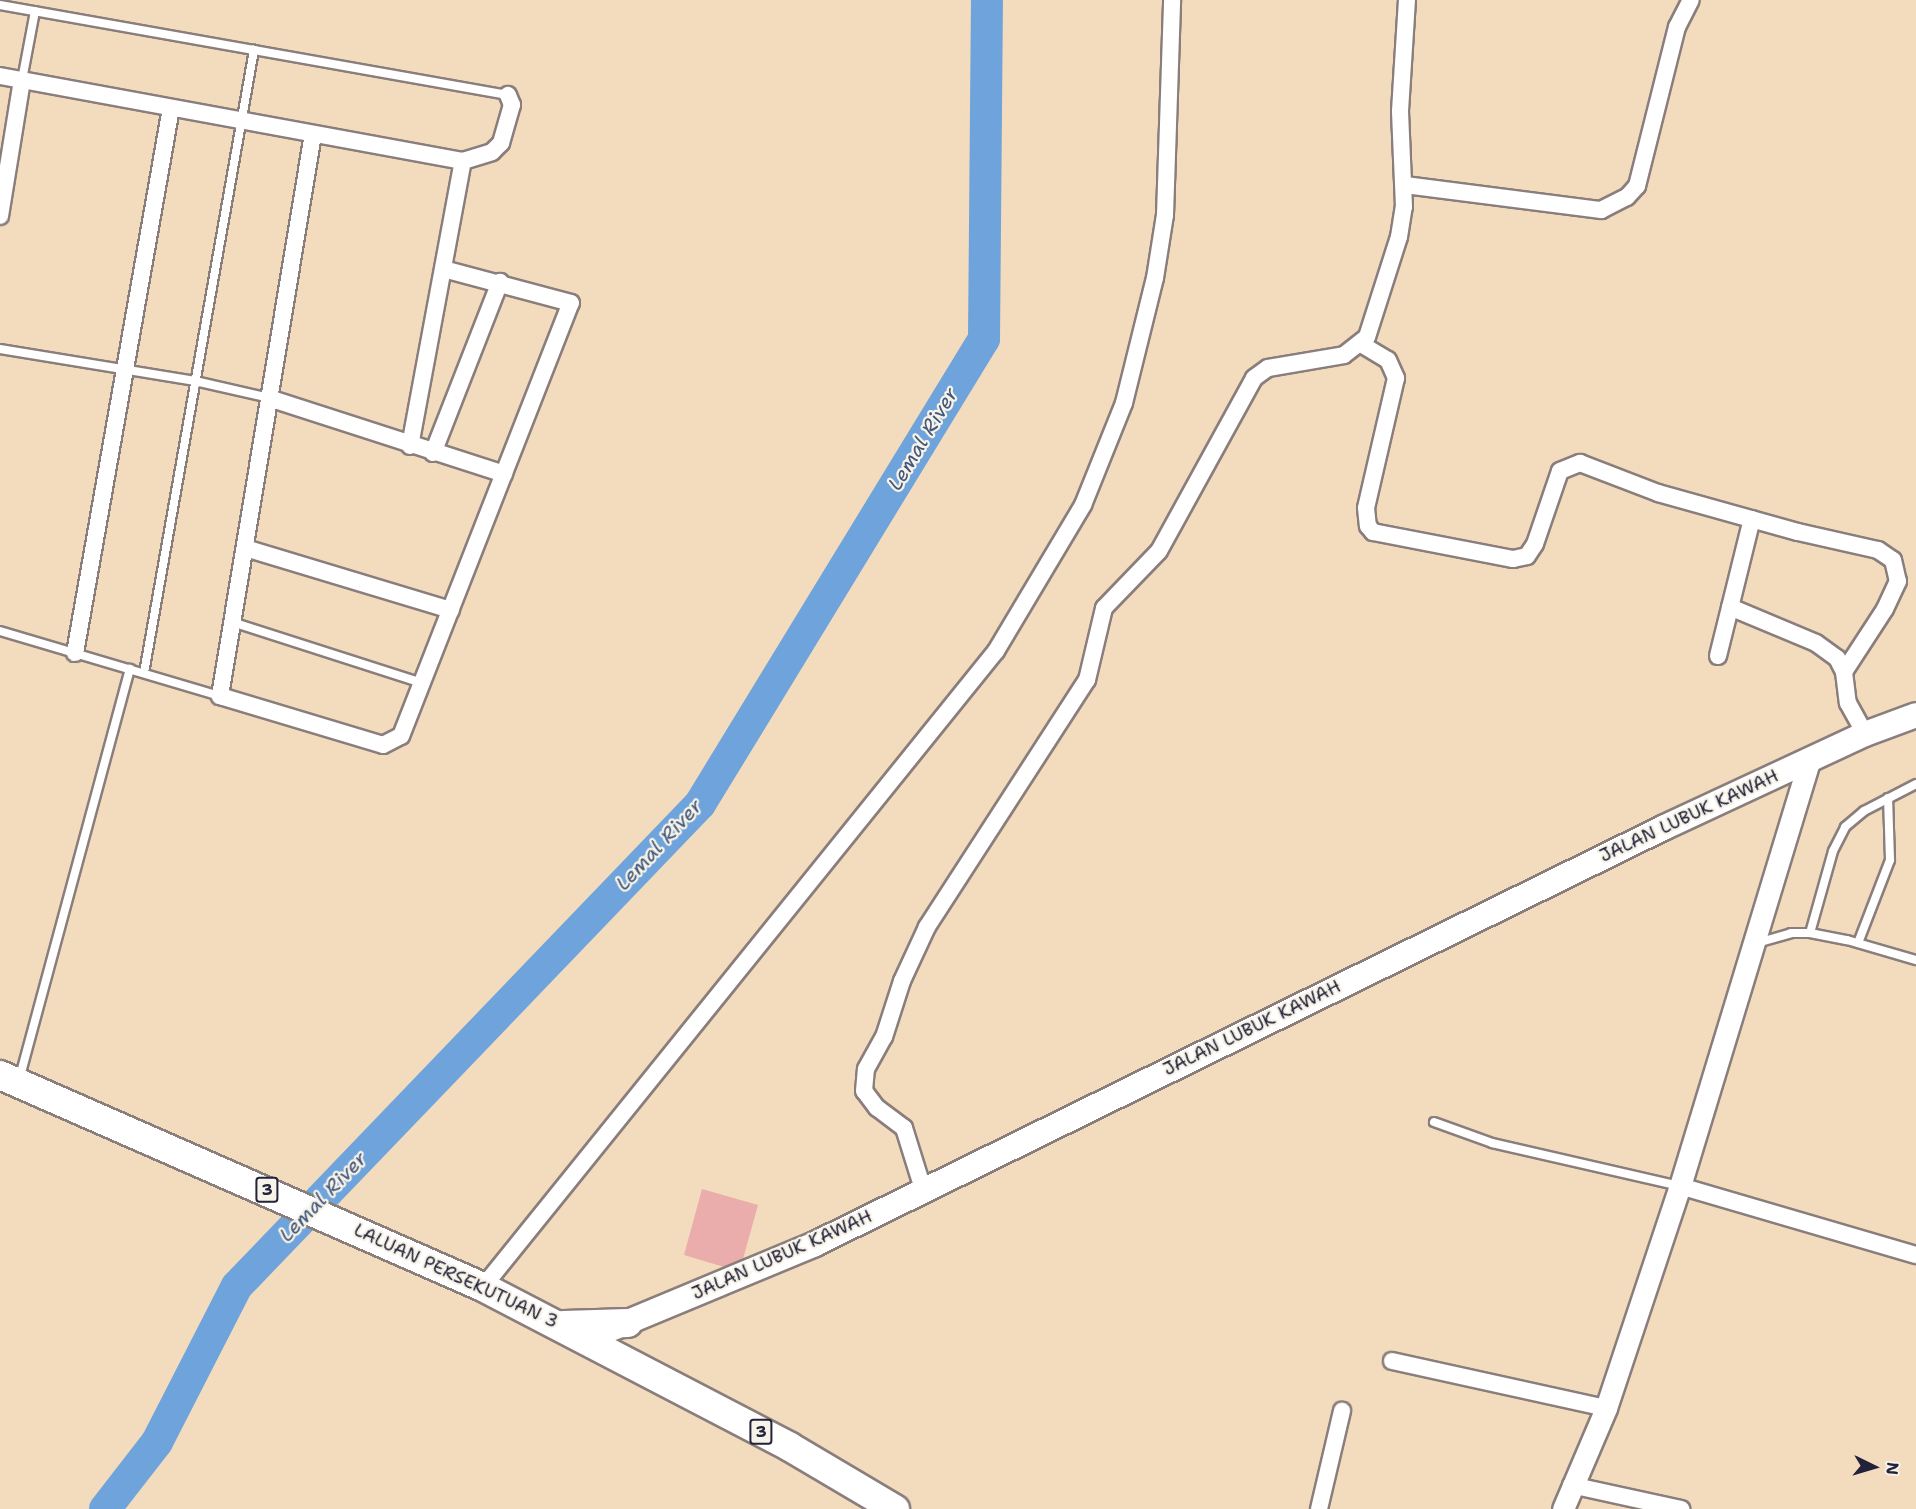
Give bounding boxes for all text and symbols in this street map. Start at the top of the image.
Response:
water label: Lemal River [883,383,963,495]
street label: JALAN LUBUK KAWAH [1596,765,1782,867]
water label: Lemal River [611,795,707,895]
street label: JALAN LUBUK KAWAH [1160,976,1344,1080]
water label: Lemal River [274,1147,372,1247]
road number: 3 [255,1177,279,1203]
street label: JALAN LUBUK KAWAH [689,1206,875,1304]
street label: LALUAN PERSEKUTUAN 3 [350,1219,562,1333]
road number: 3 [749,1419,773,1445]
north arrow [1844,1437,1904,1497]
text: N [1881,1461,1903,1476]

